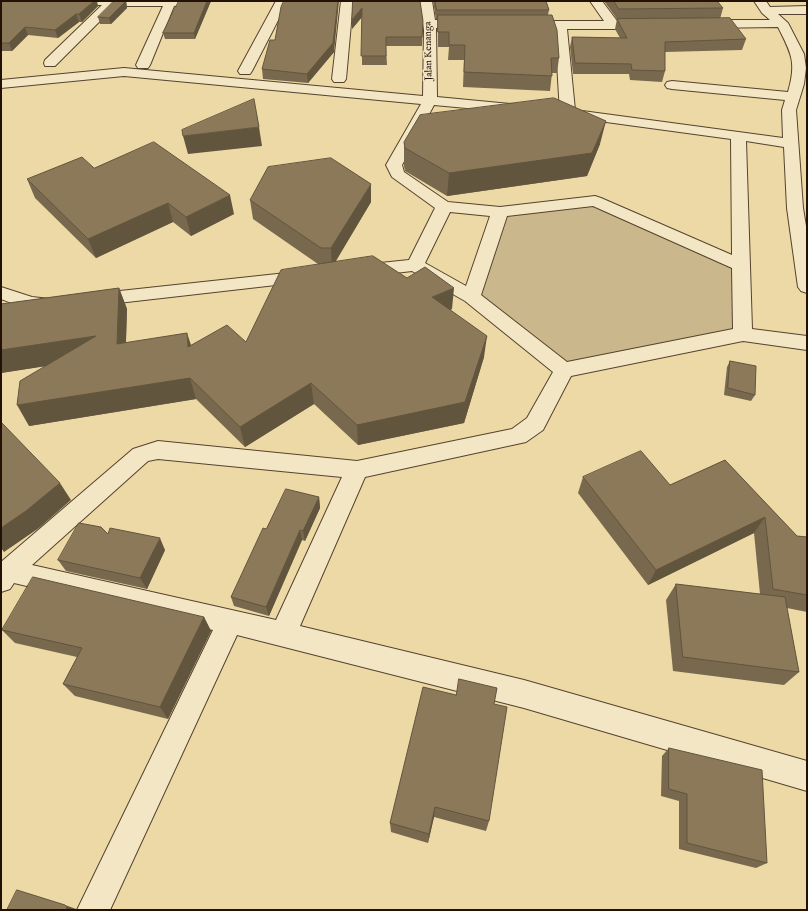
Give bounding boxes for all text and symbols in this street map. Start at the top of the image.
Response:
street label: Jalan Kenanga [422,21,436,81]

